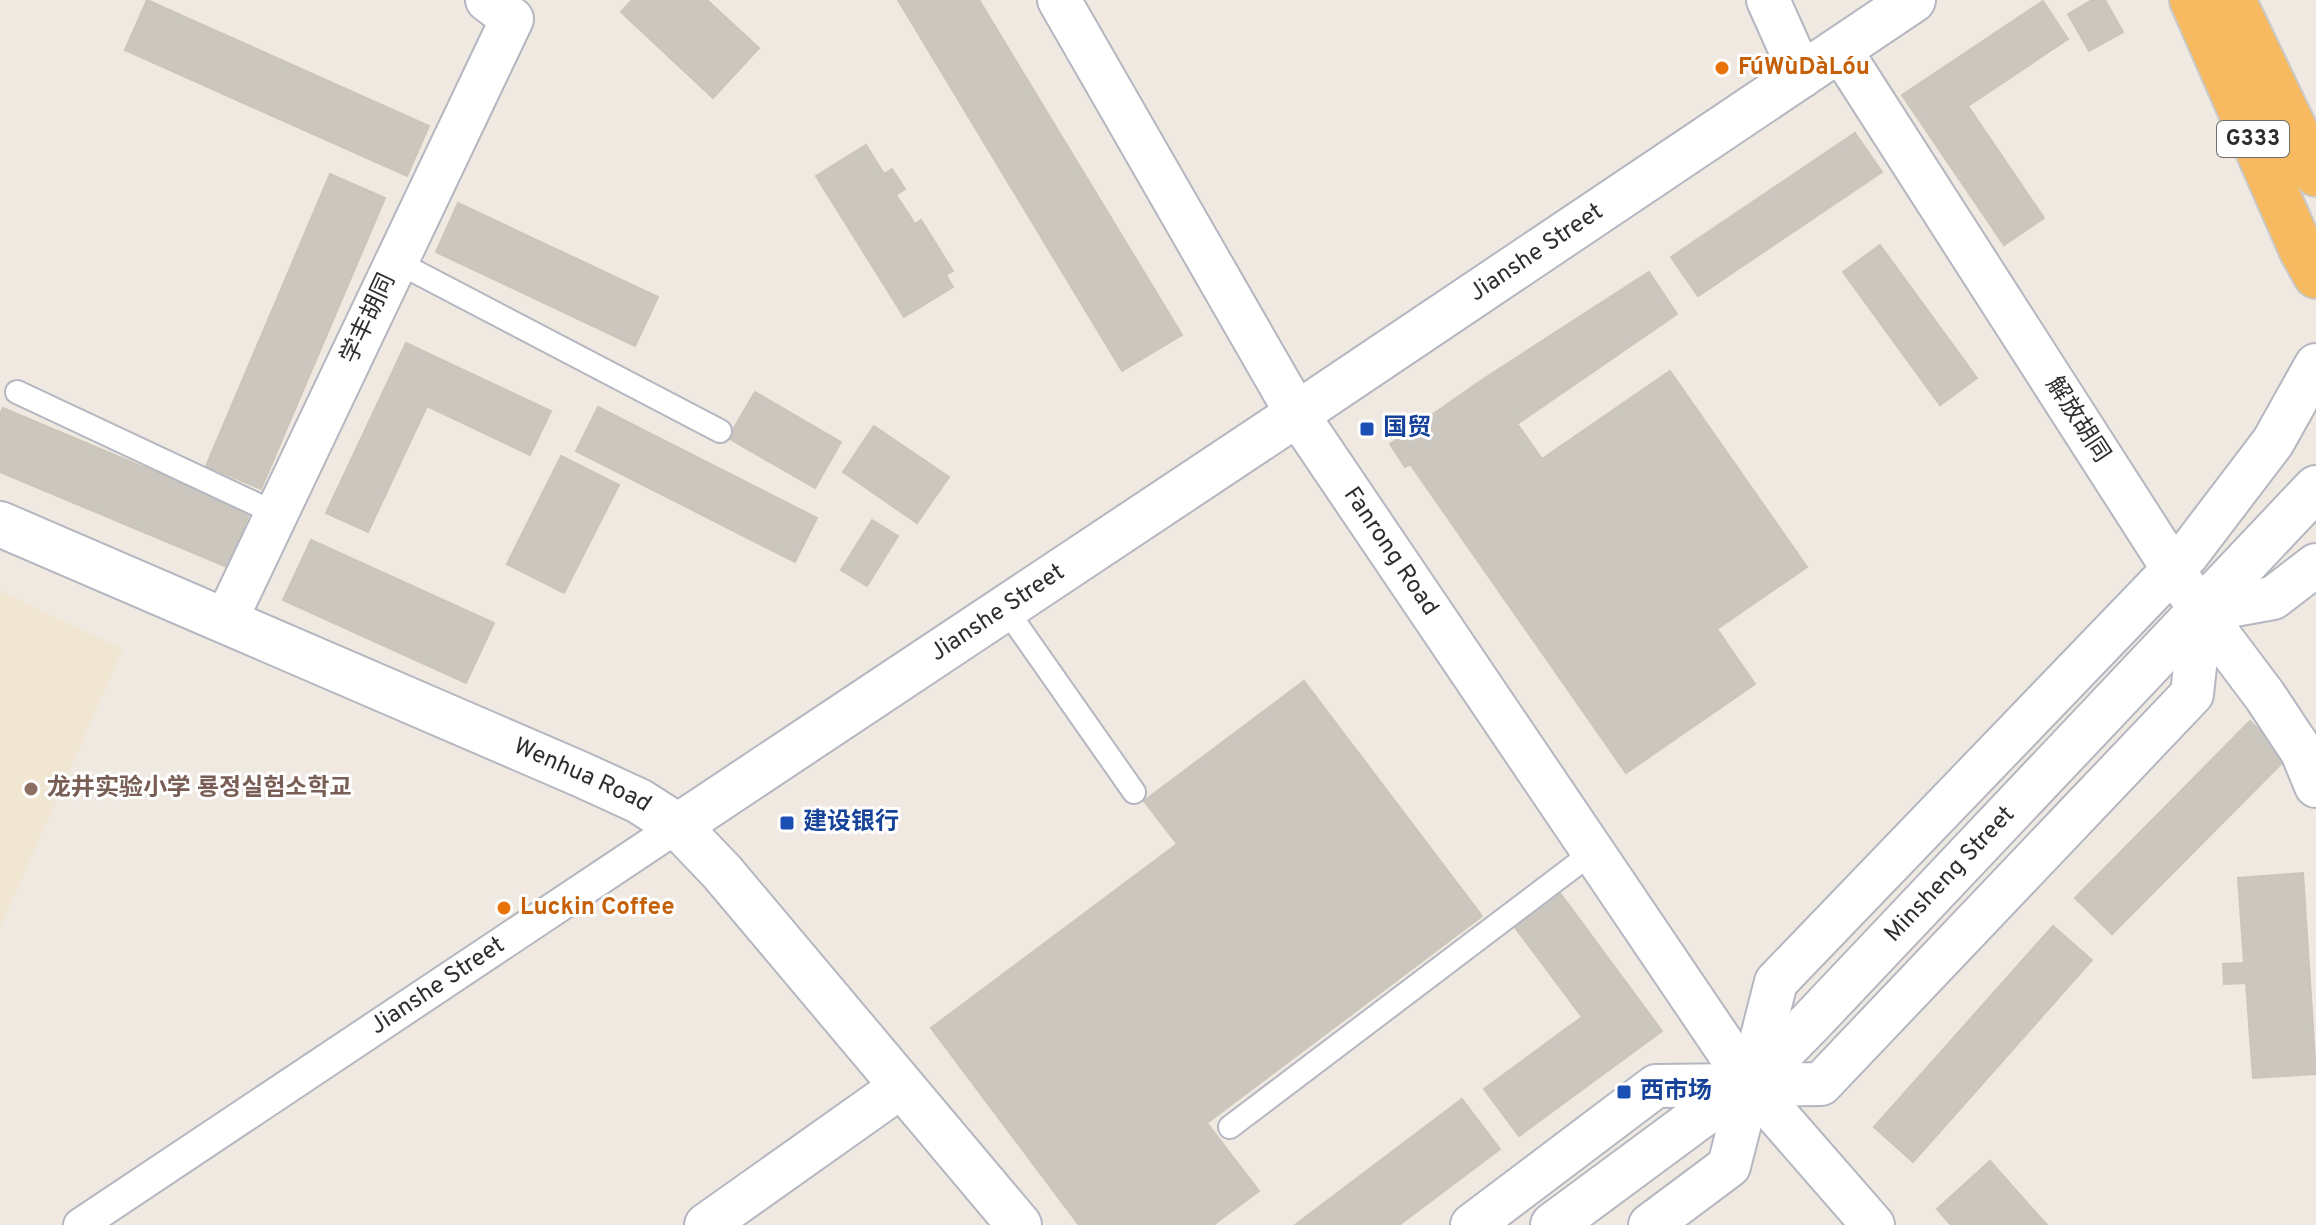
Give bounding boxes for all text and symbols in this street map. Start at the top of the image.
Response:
place label: FúWùDàLóu [1738,53,1870,83]
marker: FúWùDàLóu [1713,59,1731,77]
road number: G333 [2217,121,2289,157]
street label: Jianshe Street [1463,197,1609,309]
street label: 学丰胡同 [335,269,403,369]
street label: 解放胡同 [2038,372,2116,468]
place label: 国贸 [1383,414,1431,444]
marker: 国贸 [1358,420,1376,438]
street label: Fanrong Road [1336,482,1444,622]
street label: Jianshe Street [925,558,1071,669]
street label: Wenhua Road [509,732,657,820]
place label: 龙井实验小学 룡정실험소학교 [47,774,352,804]
marker: 龙井实验小学 룡정실험소학교 [22,780,40,798]
street label: Minsheng Street [1879,800,2022,949]
place label: 建设银行 [803,808,899,838]
marker: 建设银行 [778,814,796,832]
place label: Luckin Coffee [520,893,675,923]
marker: Luckin Coffee [495,899,513,917]
street label: Jianshe Street [365,931,511,1042]
place label: 西市场 [1640,1077,1712,1107]
marker: 西市场 [1615,1083,1633,1101]

